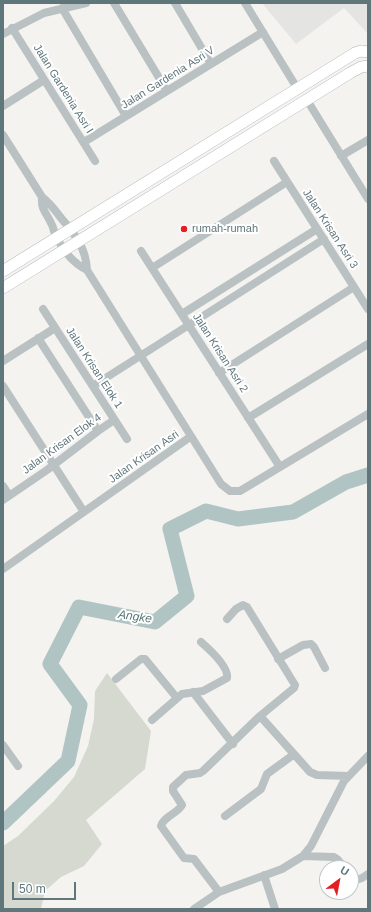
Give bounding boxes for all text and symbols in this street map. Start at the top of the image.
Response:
street label: Jalan Gardenia Asri I [30,42,96,136]
street label: Jalan Gardenia Asri V [119,44,217,112]
street label: Jalan Krisan Asri 3 [299,187,361,271]
place label: rumah-rumah [192,222,258,236]
marker: rumah-rumah [179,224,189,234]
street label: Jalan Krisan Asri 2 [189,311,251,395]
street label: Jalan Krisan Elok 1 [63,325,125,411]
street label: Jalan Krisan Elok 4 [20,411,104,477]
street label: Jalan Krisan Asri [106,428,182,486]
water label: Angke [117,608,153,626]
north arrow [319,860,359,900]
text: U [338,863,351,878]
scale bar [14,874,78,900]
text: 50 m [19,882,46,896]

